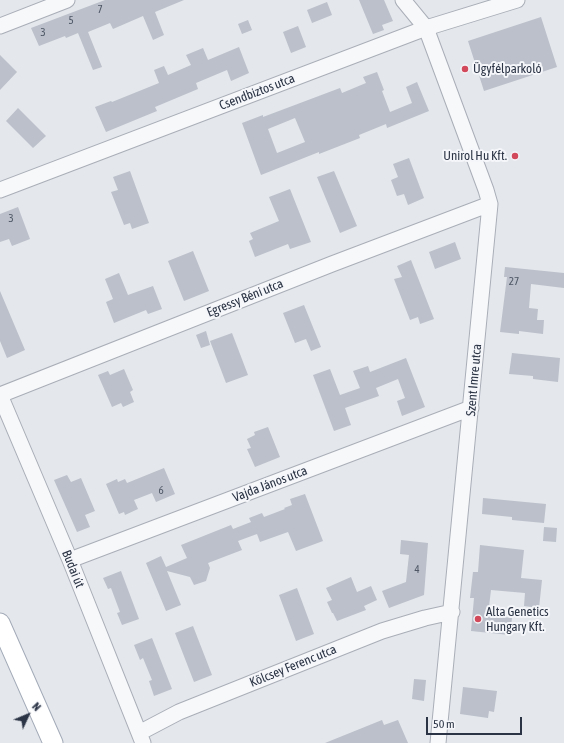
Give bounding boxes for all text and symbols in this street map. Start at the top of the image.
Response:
house number: 7 [97,3,103,17]
house number: 5 [68,14,74,28]
house number: 3 [40,26,46,40]
place label: Ügyfélparkoló [473,61,542,77]
marker: Ügyfélparkoló [460,64,470,74]
street label: Csendbiztos utca [217,70,297,114]
place label: Unirol Hu Kft. [443,148,507,164]
marker: Unirol Hu Kft. [510,151,520,161]
house number: 3 [8,212,14,226]
house number: 27 [509,275,519,289]
street label: Egressy Béni utca [204,276,286,320]
street label: Szent Imre utca [463,343,485,417]
street label: Vajda János utca [230,463,310,505]
house number: 6 [158,484,164,498]
street label: Budai út [58,548,88,590]
house number: 4 [414,563,420,577]
place label: Alta Genetics Hungary Kft. [486,604,549,635]
marker: Alta Genetics Hungary Kft. [473,614,483,624]
street label: Kölcsey Ferenc utca [247,642,339,690]
north arrow [8,695,48,735]
text: N [30,700,43,713]
scale bar [428,709,524,735]
text: 50 m [433,717,455,731]

